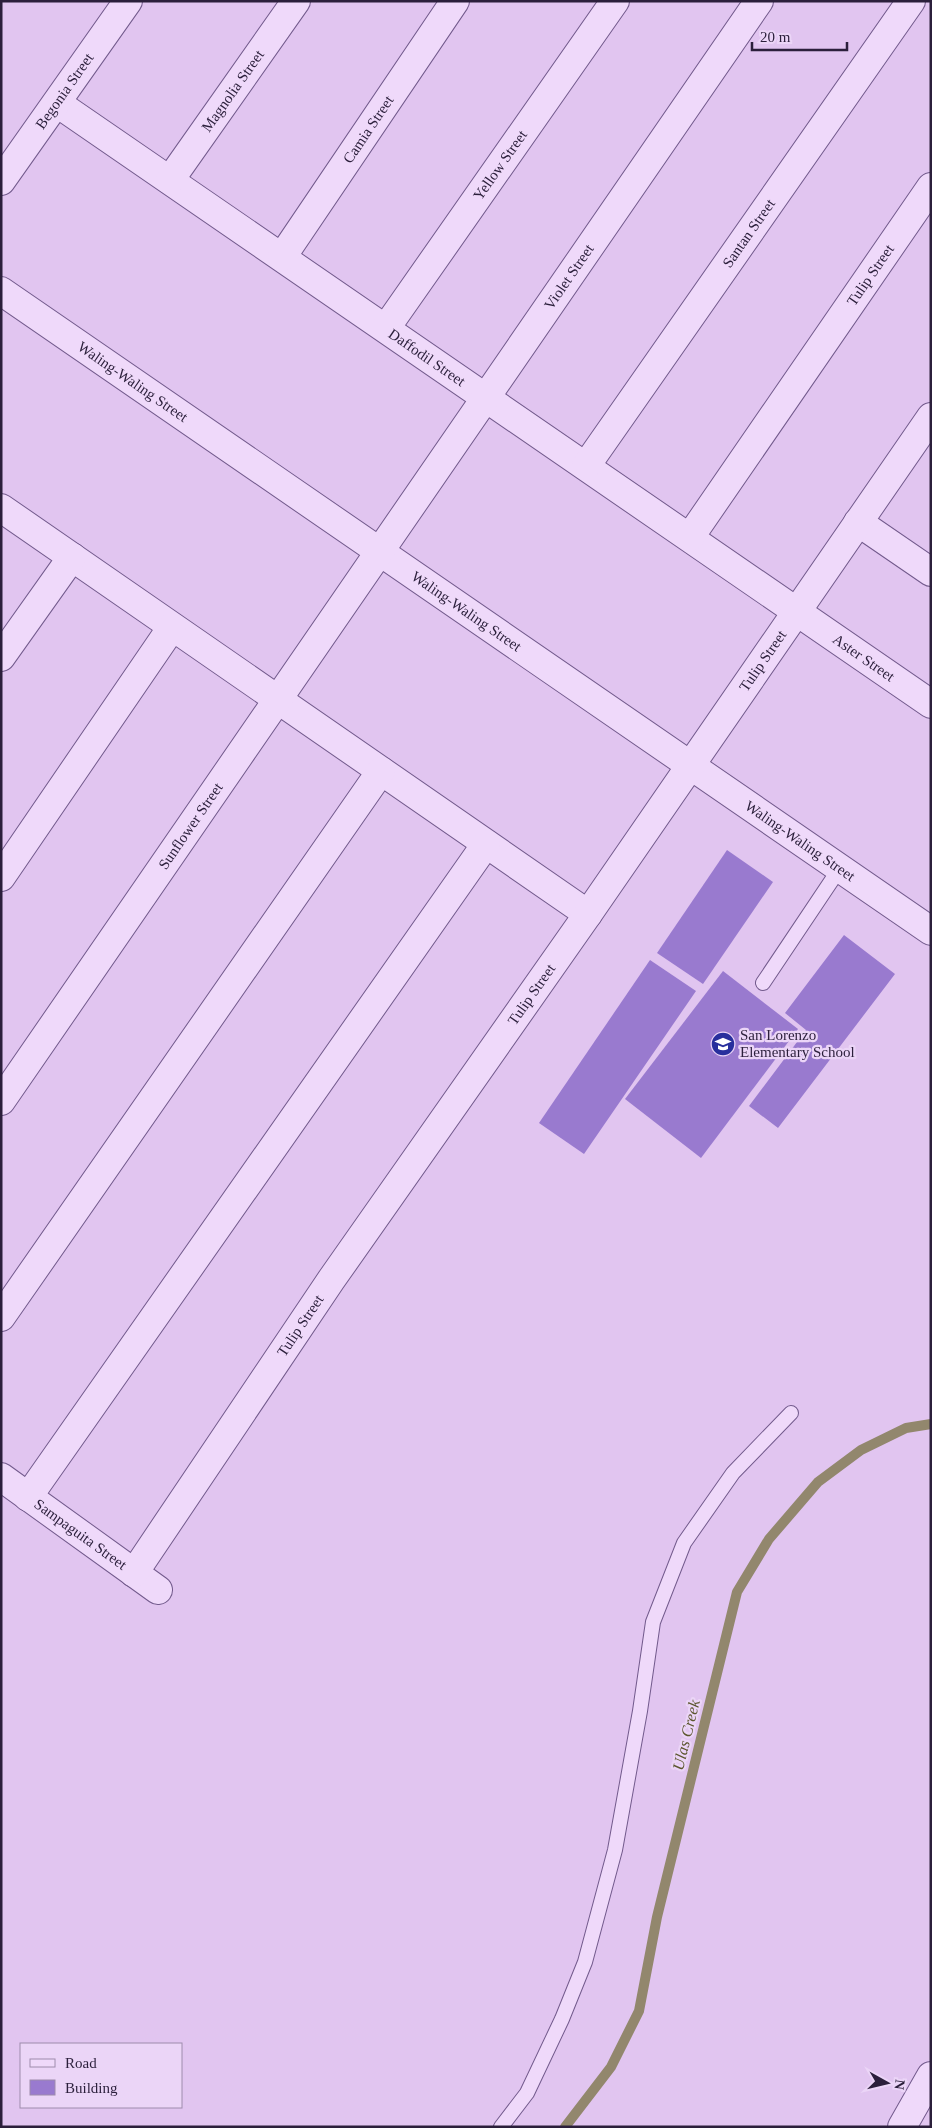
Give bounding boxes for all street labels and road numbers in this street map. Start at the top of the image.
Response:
street label: Magnolia Street [198,46,267,135]
street label: Begonia Street [32,50,97,132]
street label: Camia Street [340,92,397,166]
street label: Yellow Street [470,126,531,203]
street label: Santan Street [719,195,779,270]
street label: Violet Street [541,240,597,312]
street label: Tulip Street [844,241,897,309]
street label: Daffodil Street [386,325,469,390]
street label: Waling-Waling Street [75,338,191,426]
street label: Waling-Waling Street [408,568,525,655]
street label: Tulip Street [736,626,790,694]
street label: Aster Street [830,631,898,685]
street label: Sunflower Street [155,779,226,872]
street label: Waling-Waling Street [742,798,859,885]
street label: Tulip Street [505,960,559,1028]
street label: Tulip Street [274,1291,327,1360]
street label: Sampaguita Street [31,1496,130,1573]

